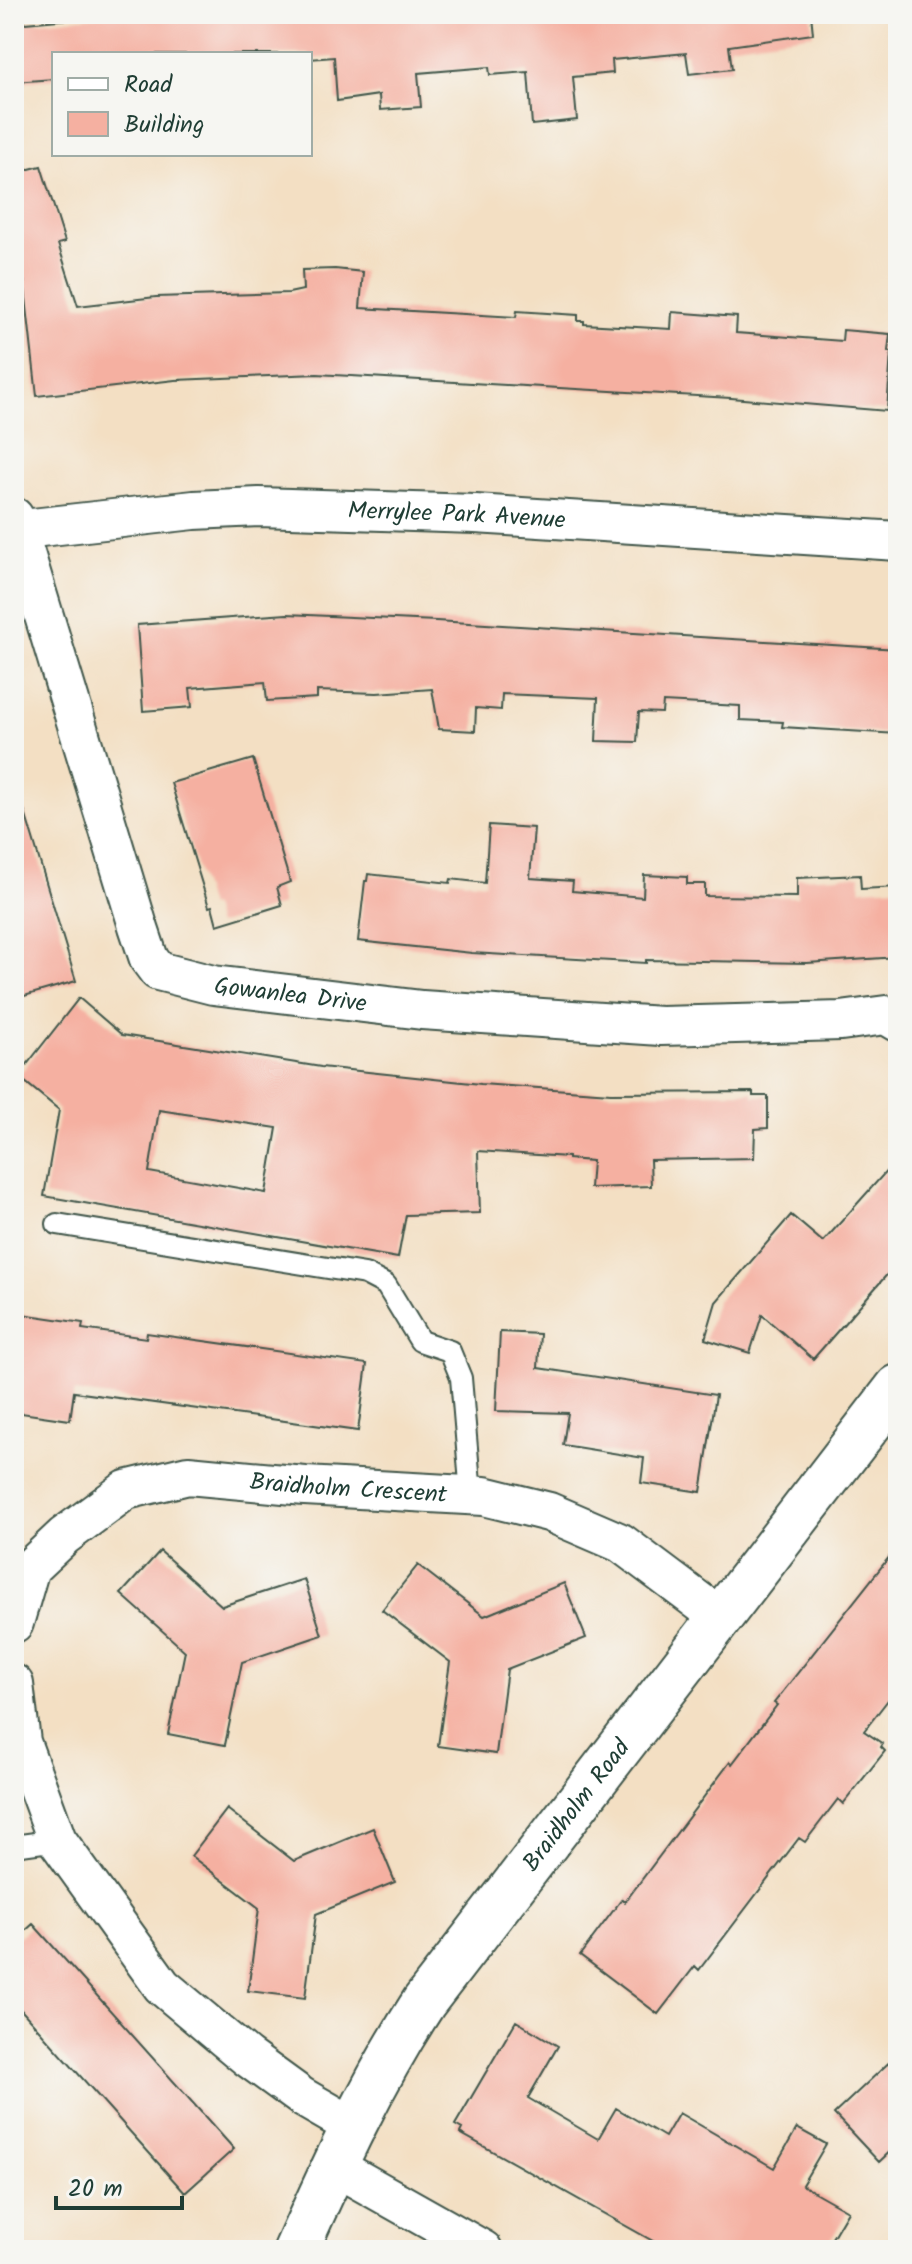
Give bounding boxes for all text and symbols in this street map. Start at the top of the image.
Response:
legend [52,52,312,156]
text: Road [124,66,173,105]
text: Building [124,106,204,145]
street label: Merrylee Park Avenue [347,492,567,541]
street label: Gowanlea Drive [212,967,369,1024]
street label: Braidholm Crescent [248,1463,449,1515]
street label: Braidholm Road [513,1730,641,1881]
scale bar [56,2160,182,2210]
text: 20 m [68,2170,123,2209]

